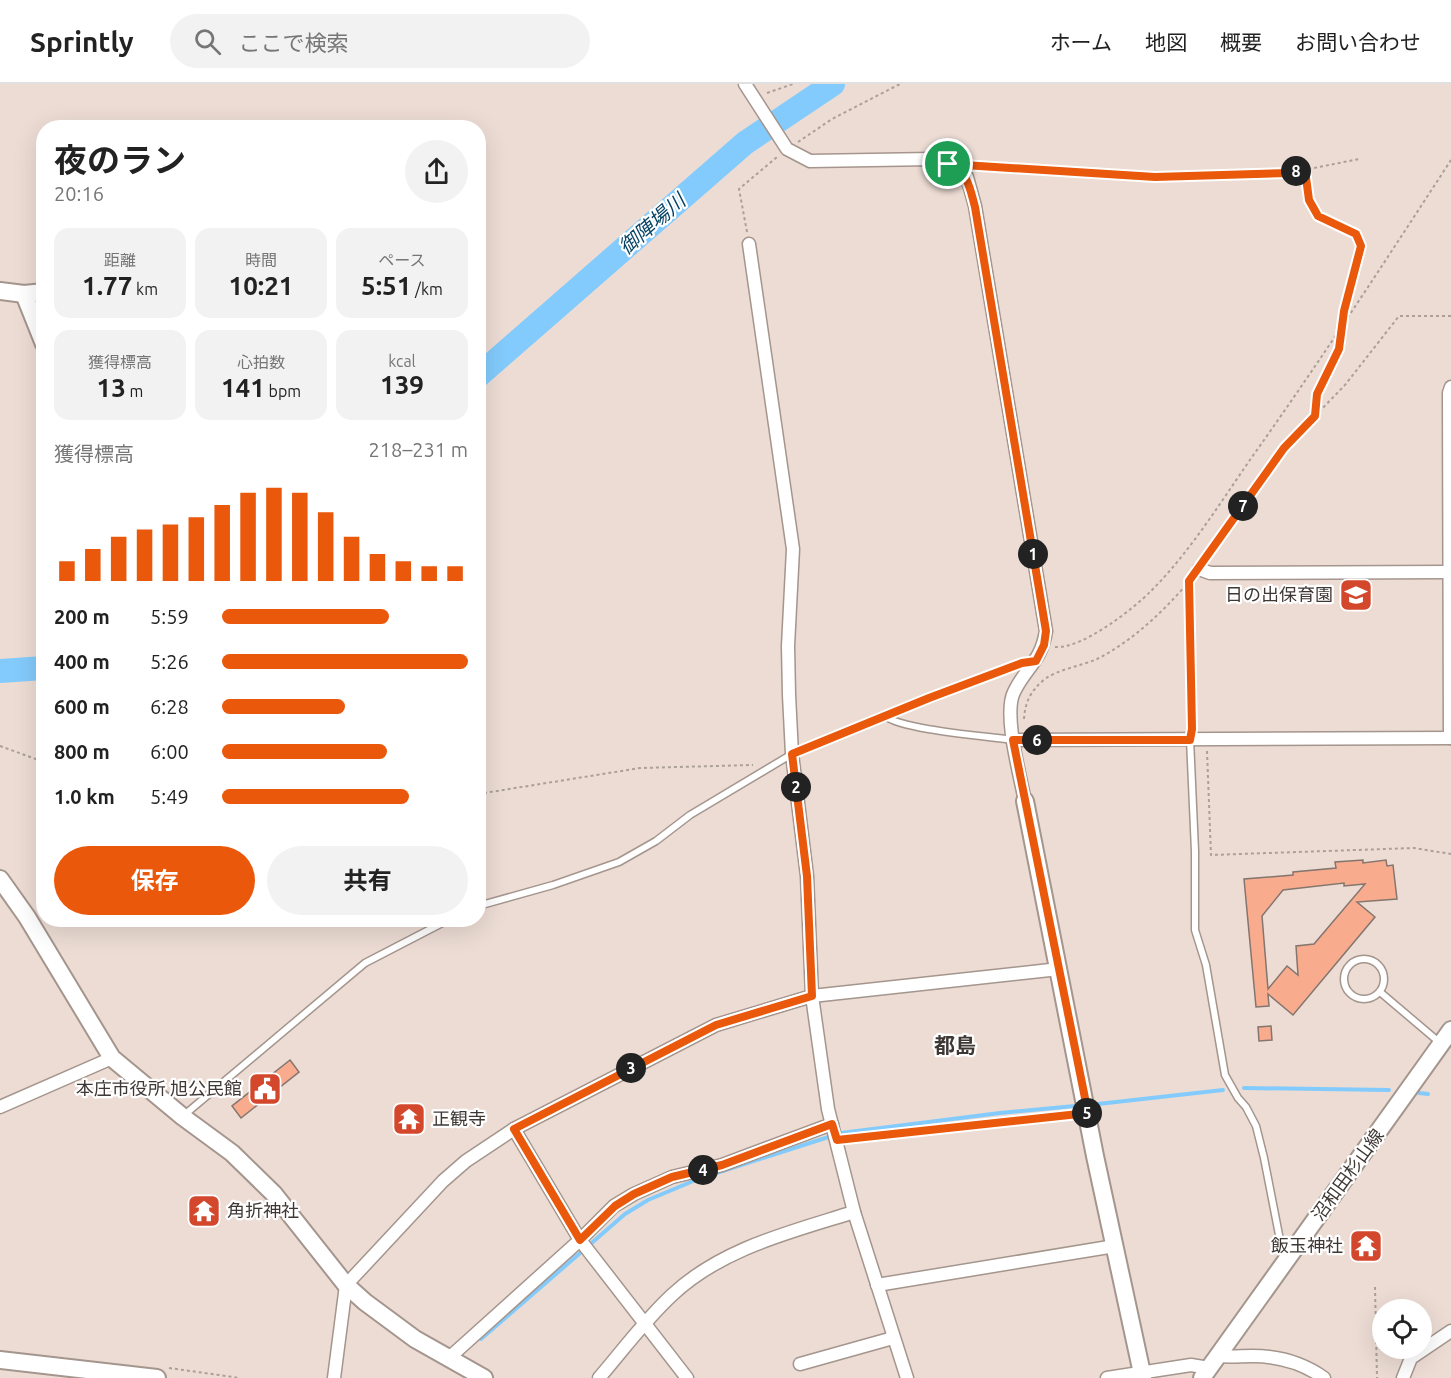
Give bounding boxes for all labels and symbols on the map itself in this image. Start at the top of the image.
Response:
pin [922,138,973,189]
pin: 8 [1281,156,1311,186]
water label: 御陣場川 [614,187,691,259]
pin: 7 [1228,491,1258,521]
pin: 1 [1018,539,1048,569]
school or university icon: 日の出保育園 [1338,577,1374,613]
place label: 日の出保育園 [1225,584,1333,604]
pin: 6 [1022,725,1052,755]
pin: 2 [781,772,811,802]
district label: 都島 [934,1033,976,1057]
pin: 3 [616,1053,646,1083]
public building icon: 本庄市役所 旭公民館 [247,1071,283,1107]
place label: 本庄市役所 旭公民館 [76,1078,242,1098]
pin: 5 [1072,1098,1102,1128]
temple icon: 正観寺 [391,1101,427,1137]
place label: 正観寺 [432,1108,486,1128]
street label: 沼和田杉山線 [1307,1125,1387,1224]
pin: 4 [688,1155,718,1185]
temple icon: 角折神社 [186,1193,222,1229]
place label: 角折神社 [227,1200,299,1220]
temple icon: 飯玉神社 [1348,1228,1384,1264]
place label: 飯玉神社 [1271,1235,1343,1255]

